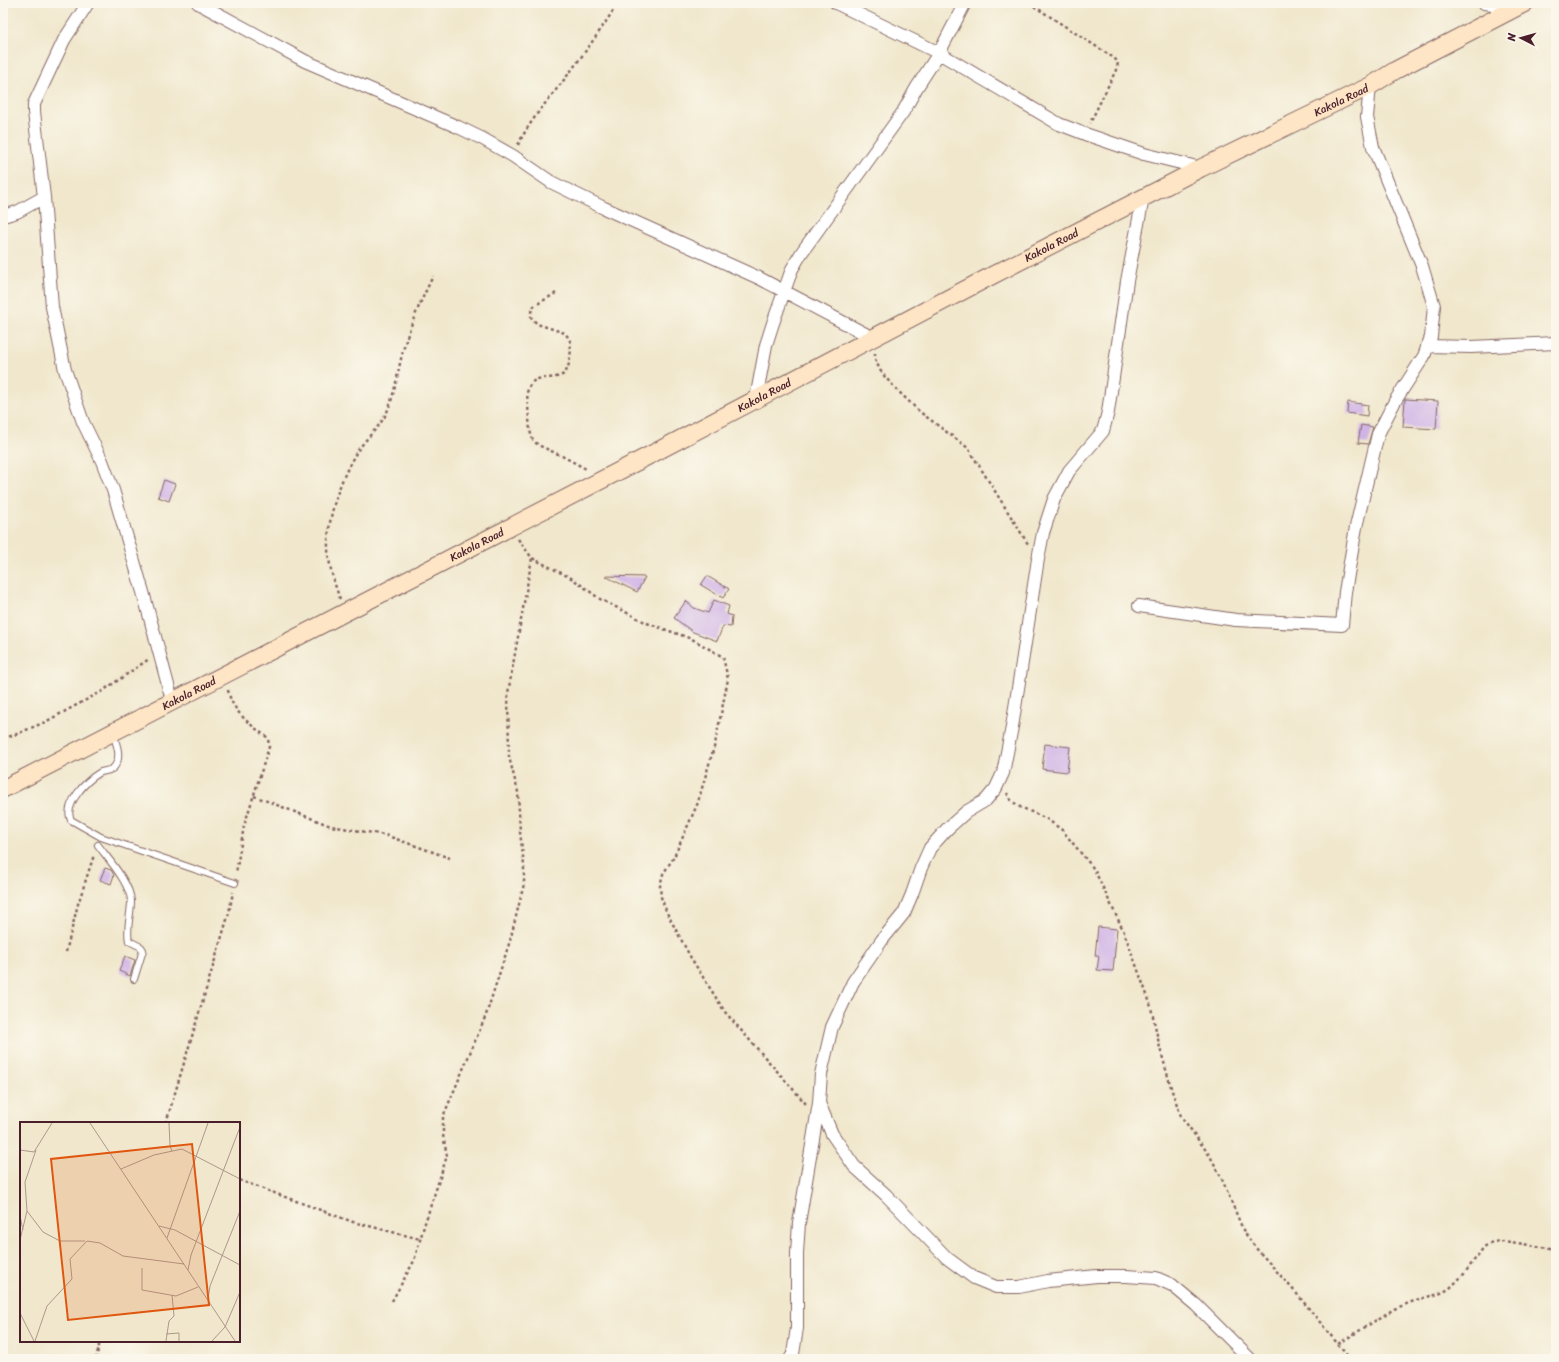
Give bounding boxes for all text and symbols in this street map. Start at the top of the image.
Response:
north arrow [1501,18,1541,58]
text: N [1502,32,1521,43]
street label: Kakola Road [1311,79,1373,122]
street label: Kakola Road [1021,223,1083,267]
street label: Kakola Road [734,373,796,418]
street label: Kakola Road [446,522,508,567]
street label: Kakola Road [158,671,221,716]
inset map [20,1122,240,1342]

